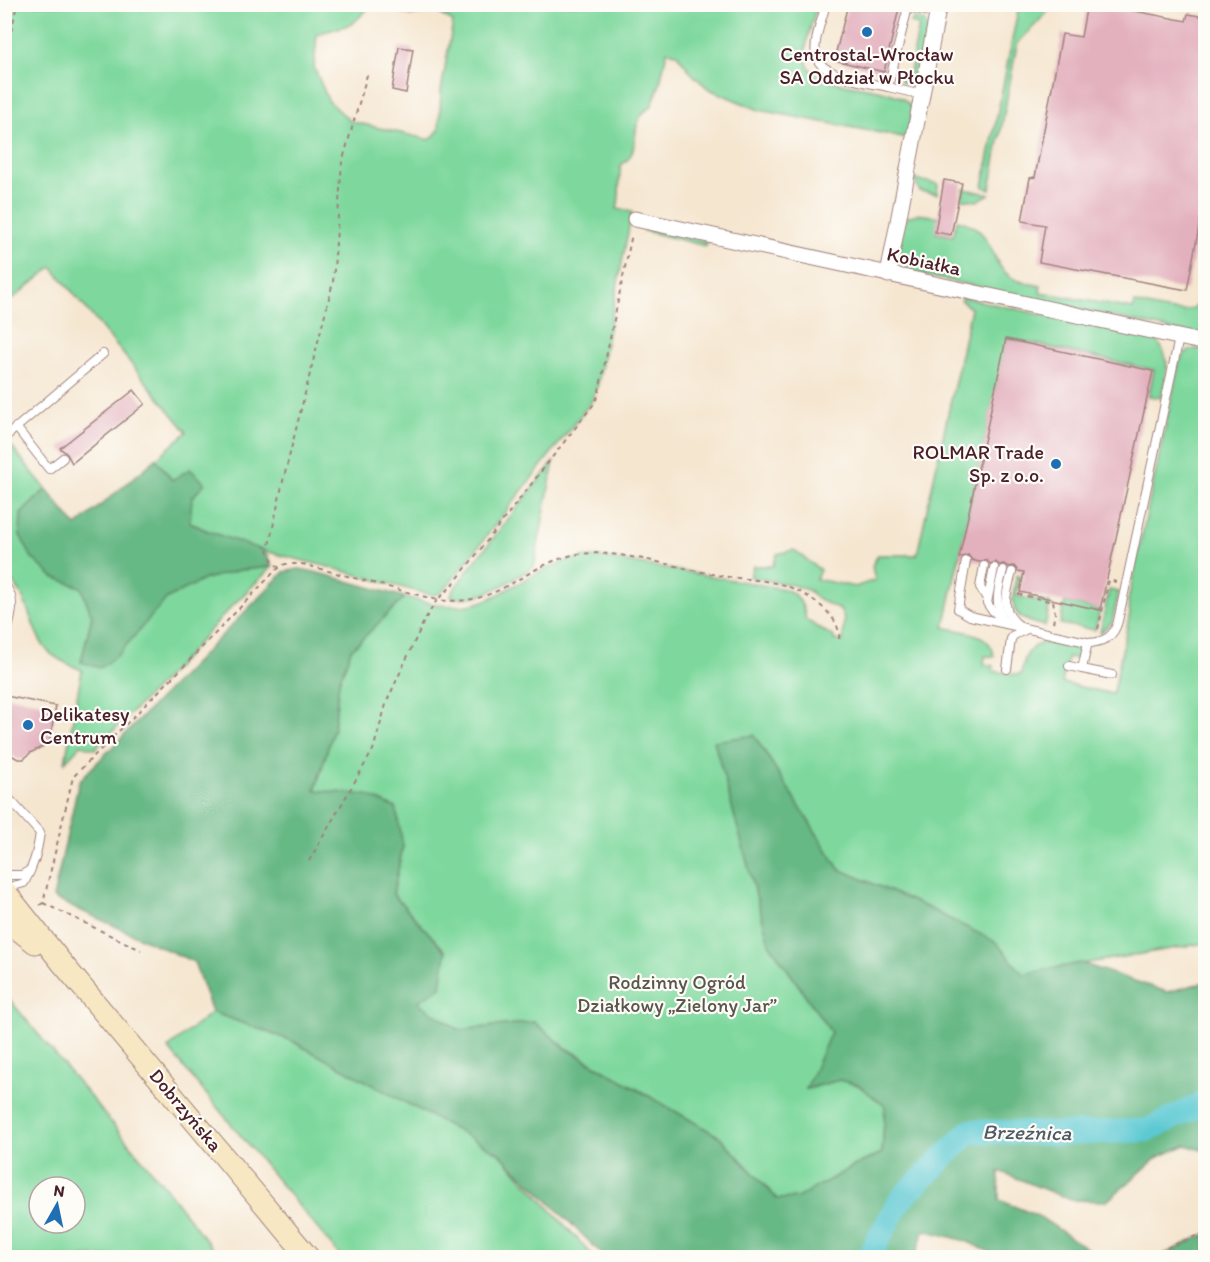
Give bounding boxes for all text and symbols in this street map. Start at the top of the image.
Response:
marker: Centrostal-Wrocław SA Oddział w Płocku [860,25,874,39]
place label: Centrostal-Wrocław SA Oddział w Płocku [779,42,955,89]
street label: Kobiałka [885,241,964,281]
place label: ROLMAR Trade Sp. z o.o. [913,440,1044,487]
marker: ROLMAR Trade Sp. z o.o. [1049,457,1063,471]
place label: Delikatesy Centrum [40,702,130,749]
marker: Delikatesy Centrum [21,718,35,732]
park label: Rodzinny Ogród Działkowy „Zielony Jar” [577,970,777,1017]
street label: Dobrzyńska [144,1064,228,1157]
water label: Brzeźnica [982,1119,1072,1145]
north arrow [27,1175,87,1235]
text: N [52,1180,66,1201]

